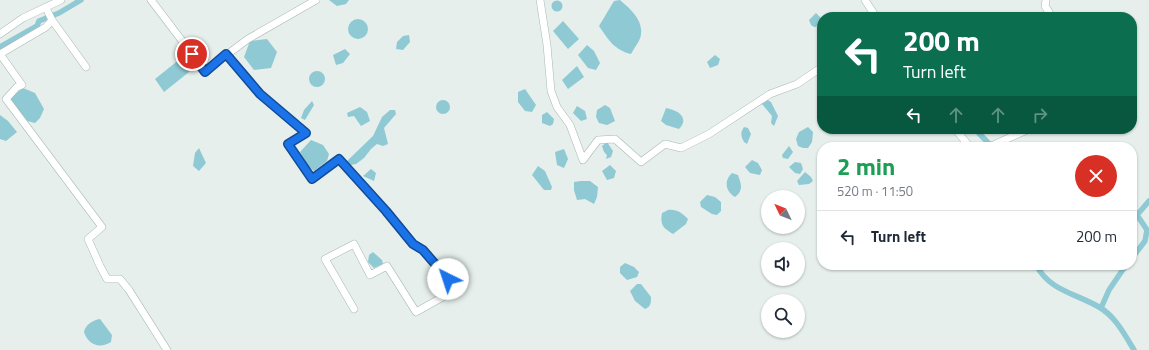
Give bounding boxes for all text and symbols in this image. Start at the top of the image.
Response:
text: 200 m [903,19,980,62]
icon: left [837,28,889,80]
pin [175,37,209,71]
icon: arrive [181,43,203,65]
text: Turn left [903,58,966,85]
icon: left [903,104,925,126]
icon: ahead [945,104,967,126]
icon: ahead [987,104,1009,126]
icon: right [1029,104,1051,126]
text: 2 min [837,148,895,184]
button: close [1075,155,1117,197]
text: 520 m · 11:50 [837,181,913,201]
north arrow [761,190,805,234]
map controls [761,190,805,338]
text: Turn left [871,225,926,248]
text: 200 m [1076,225,1117,248]
icon: left [837,226,859,248]
button: sound [761,242,805,286]
position arrow [427,258,469,300]
button: search [761,294,805,338]

